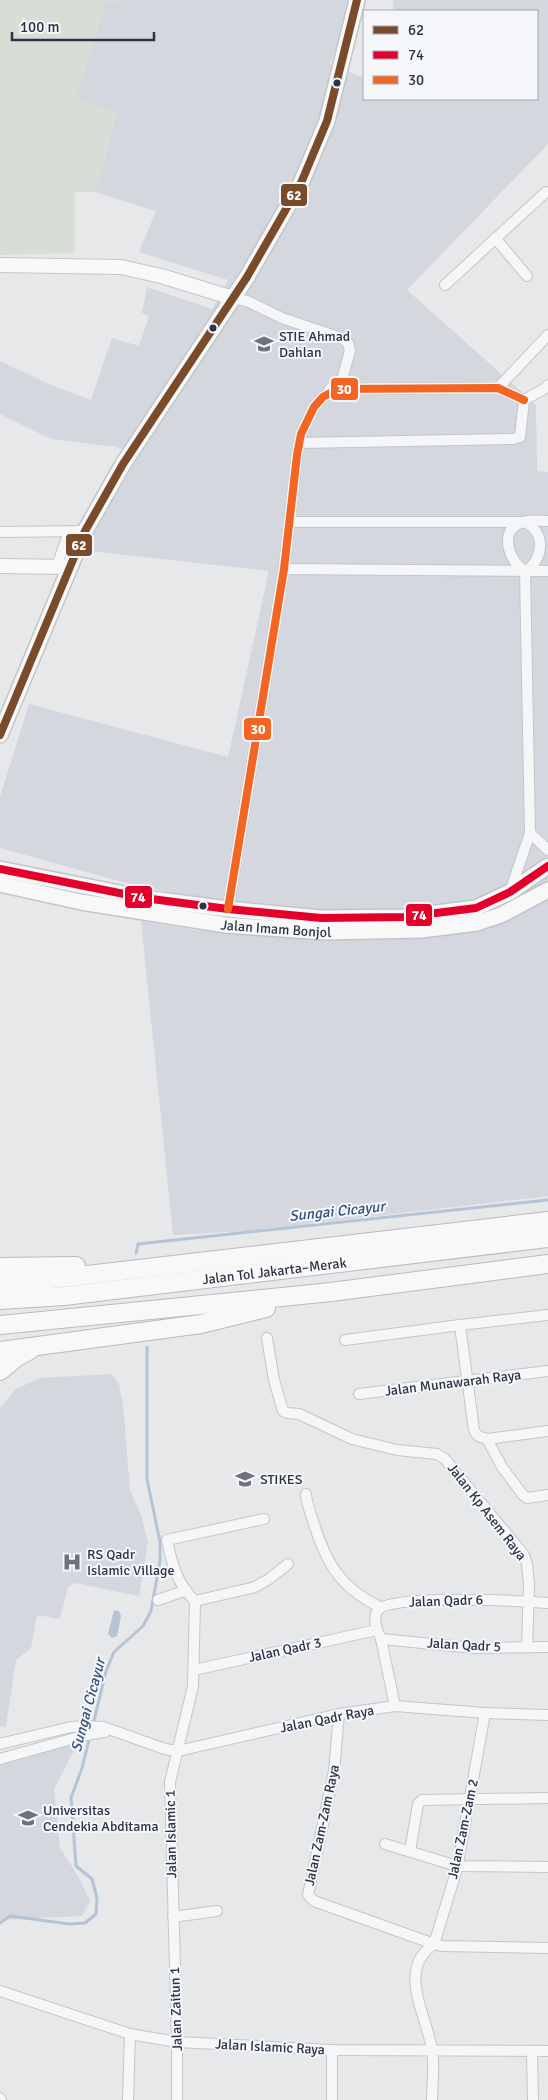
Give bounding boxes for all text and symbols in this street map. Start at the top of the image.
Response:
scale bar [12,10,155,42]
legend [363,10,538,100]
text: 100 m [20,18,60,36]
text: 62 [408,21,424,39]
text: 74 [408,46,424,64]
text: 30 [408,71,424,89]
unlabelled marker [332,78,342,88]
line badge: 62 [280,183,308,207]
text: 62 [286,187,302,204]
unlabelled marker [208,323,218,333]
place label: STIE Ahmad Dahlan [279,328,350,361]
school or university icon: STIE Ahmad Dahlan [253,333,275,355]
line badge: 30 [330,377,359,401]
text: 30 [336,381,352,398]
line badge: 62 [65,533,93,557]
text: 62 [71,537,87,554]
line badge: 30 [243,717,272,741]
text: 30 [250,721,266,738]
line badge: 74 [124,885,153,909]
text: 74 [130,889,146,906]
unlabelled marker [198,901,208,911]
line badge: 74 [405,903,433,927]
text: 74 [411,907,427,924]
street label: Jalan Imam Bonjol [220,916,331,941]
water label: Sungai Cicayur [288,1197,388,1225]
street label: Jalan Tol Jakarta–Merak [201,1254,347,1288]
street label: Jalan Munawarah Raya [384,1366,522,1400]
street label: Jalan Kp Asem Raya [444,1460,530,1564]
school or university icon: STIKES [234,1468,256,1490]
place label: STIKES [260,1471,303,1488]
place label: RS Qadr Islamic Village [87,1546,174,1579]
hospital icon: RS Qadr Islamic Village [61,1551,83,1573]
street label: Jalan Qadr 6 [409,1591,483,1611]
street label: Jalan Qadr 3 [247,1634,323,1666]
street label: Jalan Qadr 5 [427,1635,501,1655]
water label: Sungai Cicayur [67,1654,110,1754]
street label: Jalan Qadr Raya [279,1702,375,1736]
street label: Jalan Zam-Zam Raya [301,1763,343,1887]
street label: Jalan Zam-Zam 2 [444,1777,482,1881]
street label: Jalan Islamic 1 [162,1790,180,1878]
place label: Universitas Cendekia Abditama [43,1802,159,1835]
school or university icon: Universitas Cendekia Abditama [17,1807,39,1829]
street label: Jalan Zaitun 1 [166,1967,186,2051]
street label: Jalan Islamic Raya [215,2036,325,2058]

